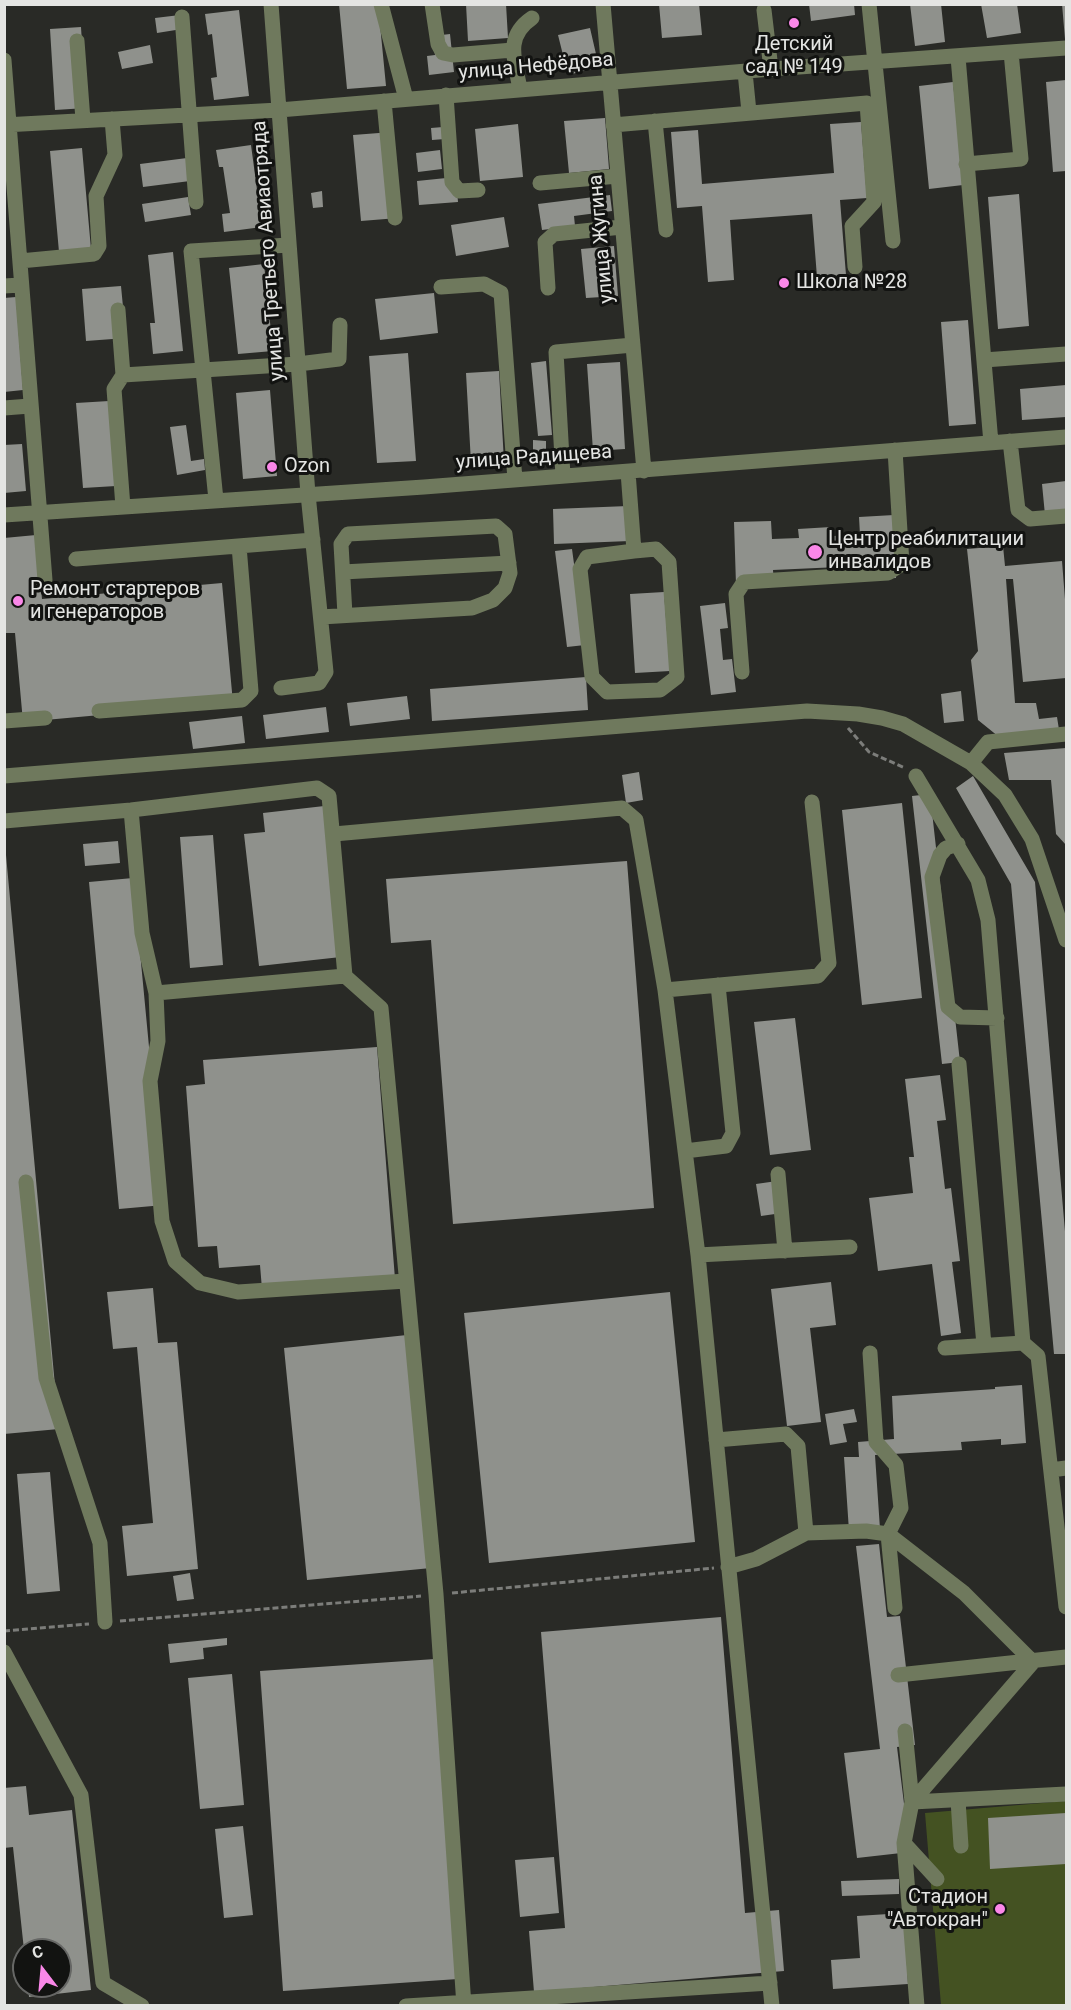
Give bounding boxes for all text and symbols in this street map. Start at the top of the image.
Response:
marker: Детский сад № 149 [787,16,801,30]
place label: Детский сад № 149 [745,33,843,80]
street label: улица Нефёдова [457,48,615,86]
street label: улица Третьего Авиаотряда [248,120,290,382]
street label: улица Жугина [584,173,620,305]
place label: Школа №28 [796,271,907,295]
marker: Школа №28 [777,276,791,290]
street label: улица Радищева [455,441,613,475]
place label: Ozon [284,455,330,479]
marker: Ozon [265,460,279,474]
place label: Центр реабилитации инвалидов [828,528,1024,575]
marker: Центр реабилитации инвалидов [806,543,824,561]
place label: Ремонт стартеров и генераторов [30,578,200,625]
marker: Ремонт стартеров и генераторов [11,594,25,608]
place label: Стадион "Автокран" [887,1886,988,1933]
marker: Стадион "Автокран" [993,1902,1007,1916]
north arrow [12,1938,72,1998]
text: С [30,1942,45,1963]

